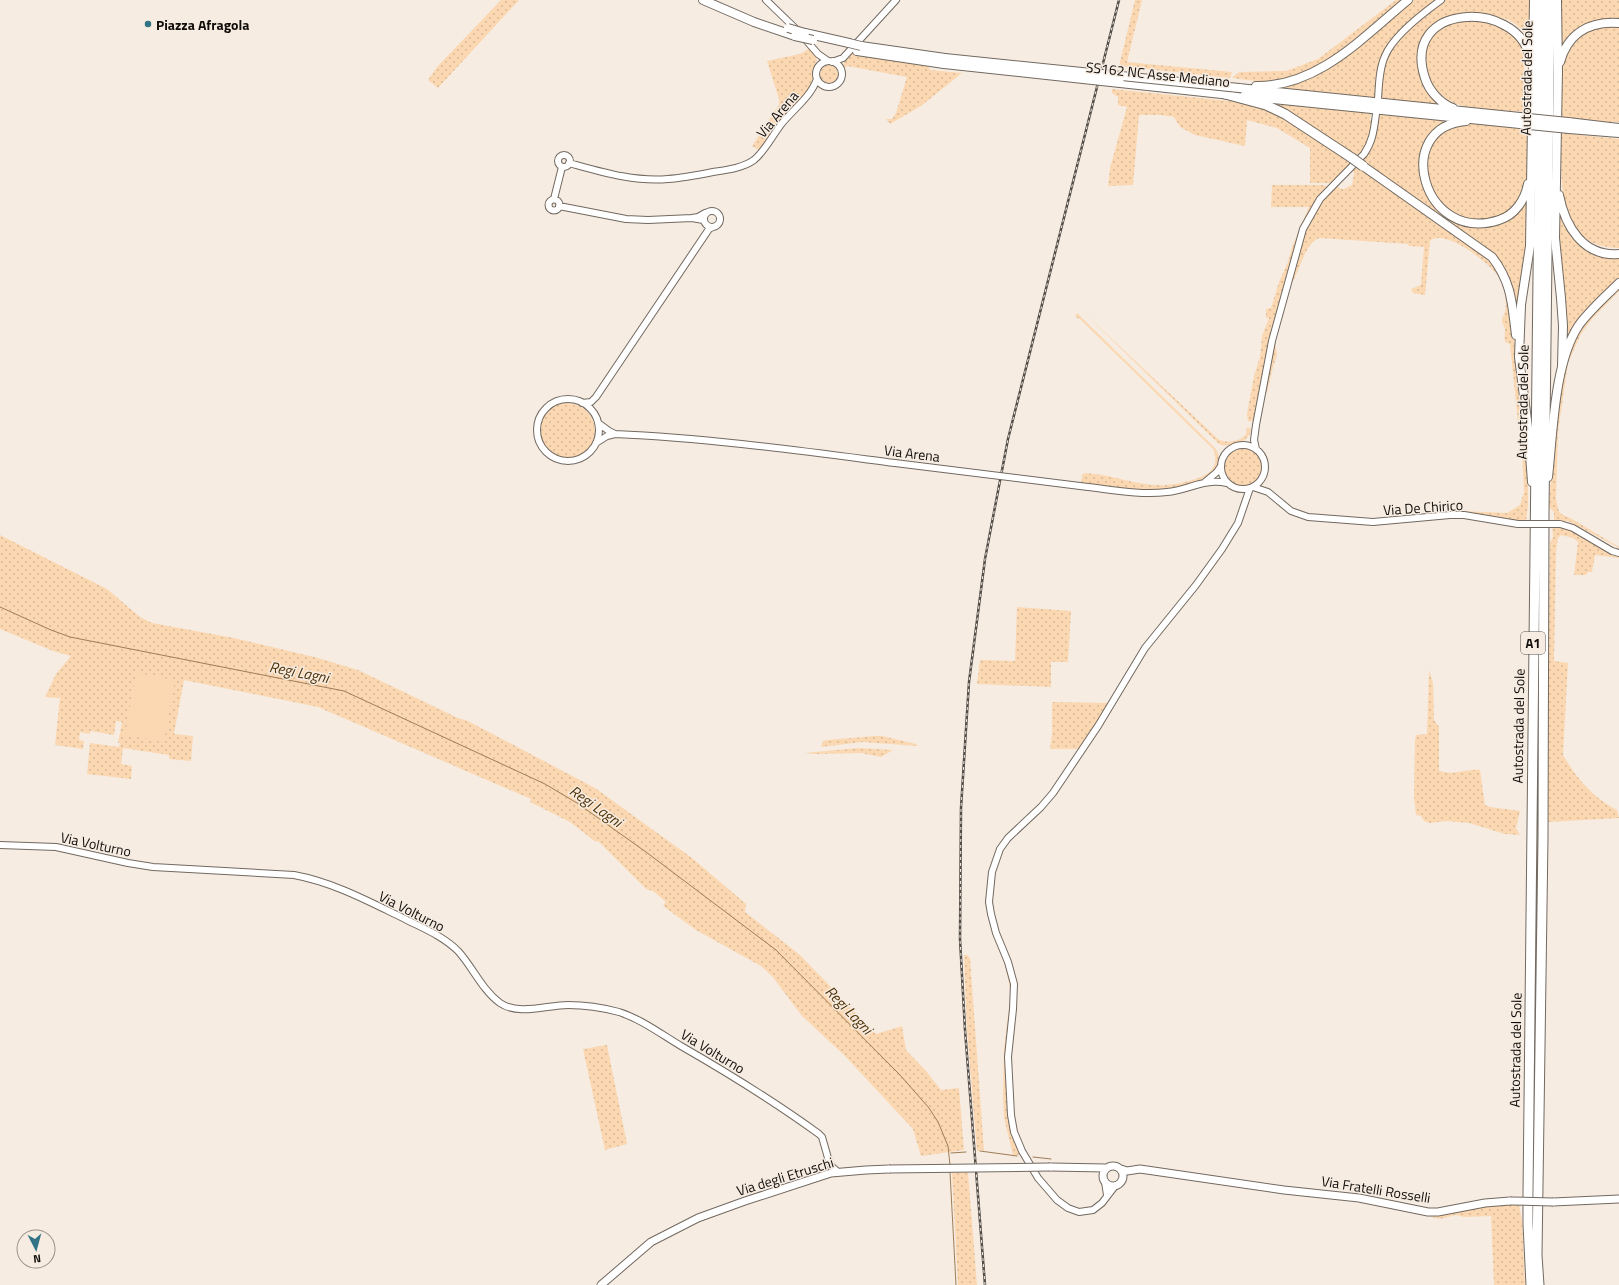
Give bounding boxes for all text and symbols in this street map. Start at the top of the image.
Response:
place label: Piazza Afragola [156,14,250,35]
marker: Piazza Afragola [143,19,153,29]
street label: Autostrada del Sole [1514,20,1538,136]
street label: SS162 NC Asse Mediano [1085,56,1231,92]
street label: Via Arena [751,86,803,142]
street label: Autostrada del Sole [1510,344,1534,460]
street label: Via Arena [883,439,941,467]
street label: Via De Chirico [1382,494,1464,520]
road number: A1 [1521,632,1545,654]
water label: Regi Lagni [267,655,333,689]
street label: Autostrada del Sole [1506,668,1530,784]
water label: Regi Lagni [565,779,629,834]
street label: Via Volturno [59,826,133,862]
street label: Via Volturno [375,885,449,937]
water label: Regi Lagni [820,980,879,1041]
street label: Autostrada del Sole [1503,992,1527,1108]
street label: Via Volturno [677,1024,749,1078]
street label: Via degli Etruschi [734,1151,836,1201]
street label: Via Fratelli Rosselli [1320,1170,1432,1208]
north arrow [16,1229,56,1269]
text: N [32,1251,42,1267]

